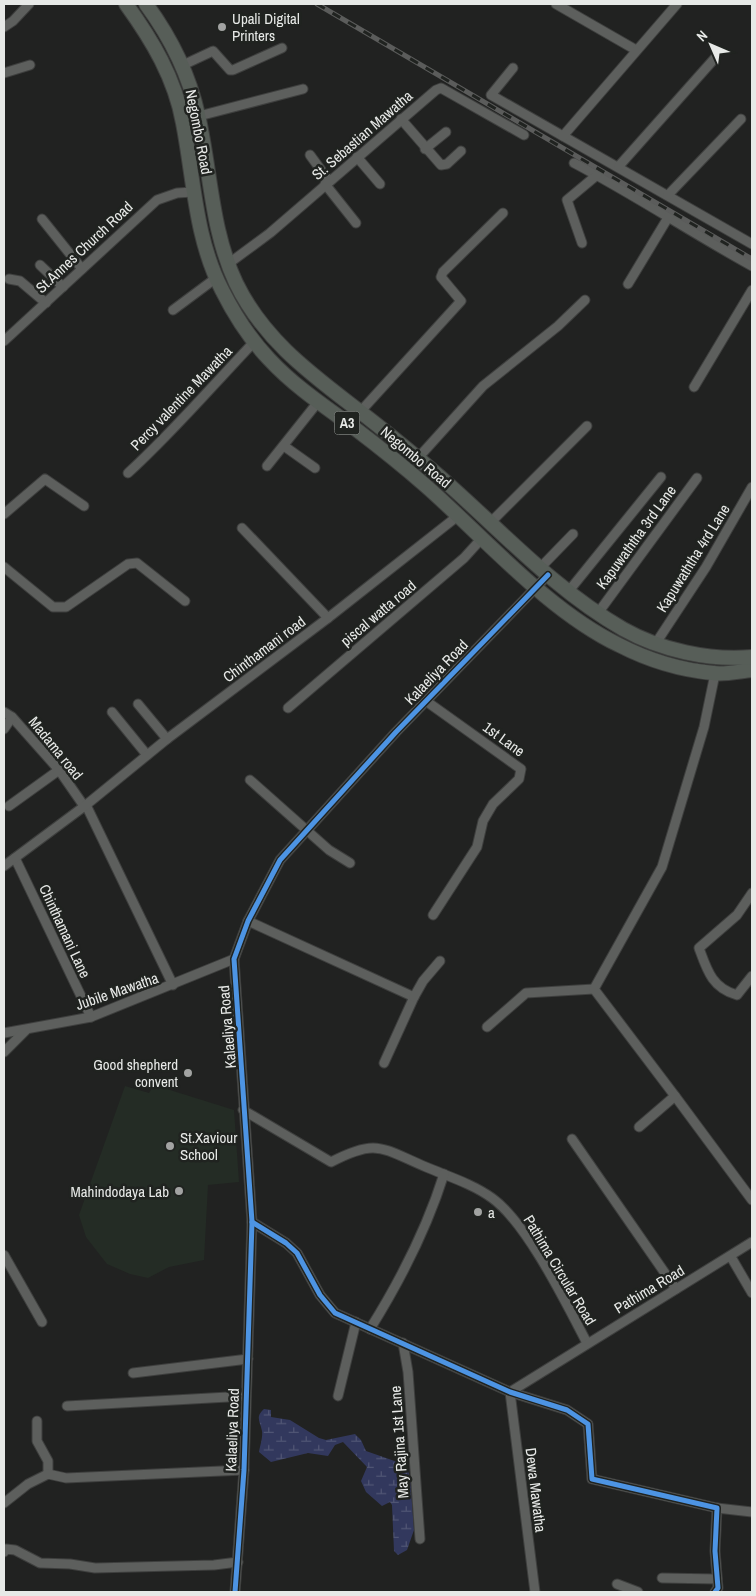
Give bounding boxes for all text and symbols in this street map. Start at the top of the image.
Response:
place label: Upali Digital Printers [232,8,300,46]
north arrow [686,20,736,70]
marker: Upali Digital Printers [216,21,228,33]
text: N [693,27,711,45]
street label: St. Sebastian Mawatha [307,85,417,185]
street label: Negombo Road [180,88,218,176]
street label: St.Annes Church Road [31,196,137,298]
street label: Percy valentine Mawatha [125,341,237,455]
road number: A3 [334,412,360,434]
street label: Negombo Road [376,421,456,493]
street label: Kapuwaththa 3rd Lane [591,481,681,593]
street label: Kapuwaththa 4rd Lane [651,500,735,616]
street label: piscal watta road [336,575,420,651]
street label: Chinthamani road [218,611,310,687]
street label: Kalaeliya Road [399,635,473,709]
street label: Madama road [24,712,88,784]
street label: 1st Lane [479,717,529,761]
street label: Chinthamani Lane [34,881,96,981]
street label: Jubile Mawatha [73,967,161,1015]
street label: Kalaeliya Road [213,985,241,1069]
place label: Good shepherd convent [93,1054,179,1092]
marker: Good shepherd convent [182,1067,194,1079]
place label: St.Xaviour School [180,1127,237,1165]
marker: St.Xaviour School [164,1140,176,1152]
place label: Mahindodaya Lab [71,1181,169,1202]
marker: Mahindodaya Lab [173,1185,185,1197]
place label: a [488,1202,495,1223]
marker: a [472,1206,484,1218]
street label: Pathima Circular Road [519,1211,601,1329]
street label: Pathima Road [610,1260,688,1318]
street label: May Rajina 1st Lane [385,1385,413,1499]
street label: Kalaeliya Road [220,1388,244,1472]
street label: Dewa Mawatha [520,1447,552,1534]

